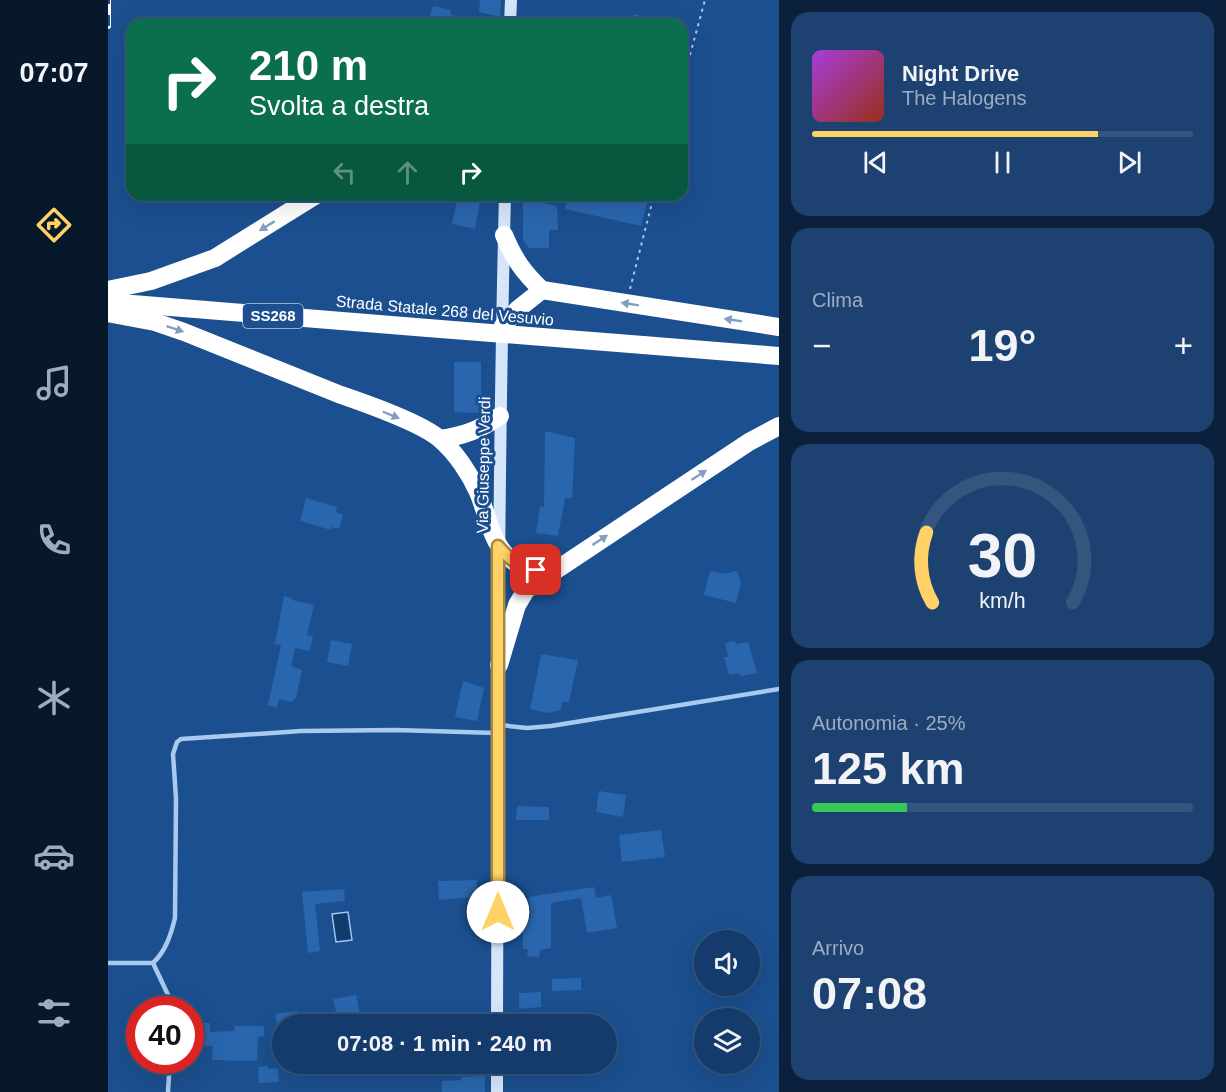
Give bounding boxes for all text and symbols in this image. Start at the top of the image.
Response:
icon: right [150,42,228,120]
text: 210 m [249,42,368,89]
text: 07:07 [19,58,89,88]
text: Night Drive [902,61,1019,86]
text: The Halogens [902,87,1027,109]
text: Svolta a destra [249,91,429,121]
icon: previous [859,146,892,179]
icon: pause [986,146,1019,179]
icon: next [1113,146,1146,179]
icon: left [328,156,361,189]
icon: ahead [391,156,424,189]
icon: right [454,156,487,189]
icon: directions [33,204,75,246]
one-way arrow [259,220,275,231]
text: Clima [812,289,863,311]
street label: Strada Statale 268 del Vesuvio [335,292,555,329]
one-way arrow [621,299,640,308]
road number: SS268 [243,304,303,328]
one-way arrow [724,315,743,324]
text: 19° [968,320,1037,371]
one-way arrow [166,324,184,334]
text: − [812,327,831,364]
text: + [1174,327,1193,364]
icon: music [33,362,75,404]
street label: Via Giuseppe Verdi [474,397,493,533]
one-way arrow [382,411,400,420]
one-way arrow [691,470,707,481]
icon: phone [33,519,75,561]
text: 30 [968,521,1037,590]
one-way arrow [591,534,607,546]
pin [510,544,561,595]
icon: arrive [519,553,552,586]
text: km/h [979,589,1026,613]
icon: climate [33,677,75,719]
text: Autonomia · 25% [812,712,965,734]
text: 125 km [812,743,965,794]
icon: car [33,835,75,877]
position arrow [466,880,530,944]
map controls [694,930,760,1074]
button: sound [694,930,760,996]
text: Arrivo [812,937,864,959]
text: 07:08 [812,968,927,1019]
icon: filters [33,992,75,1034]
speed limit sign: 40 [126,996,204,1074]
button: layers [694,1008,760,1074]
text: 07:08 · 1 min · 240 m [337,1031,552,1056]

